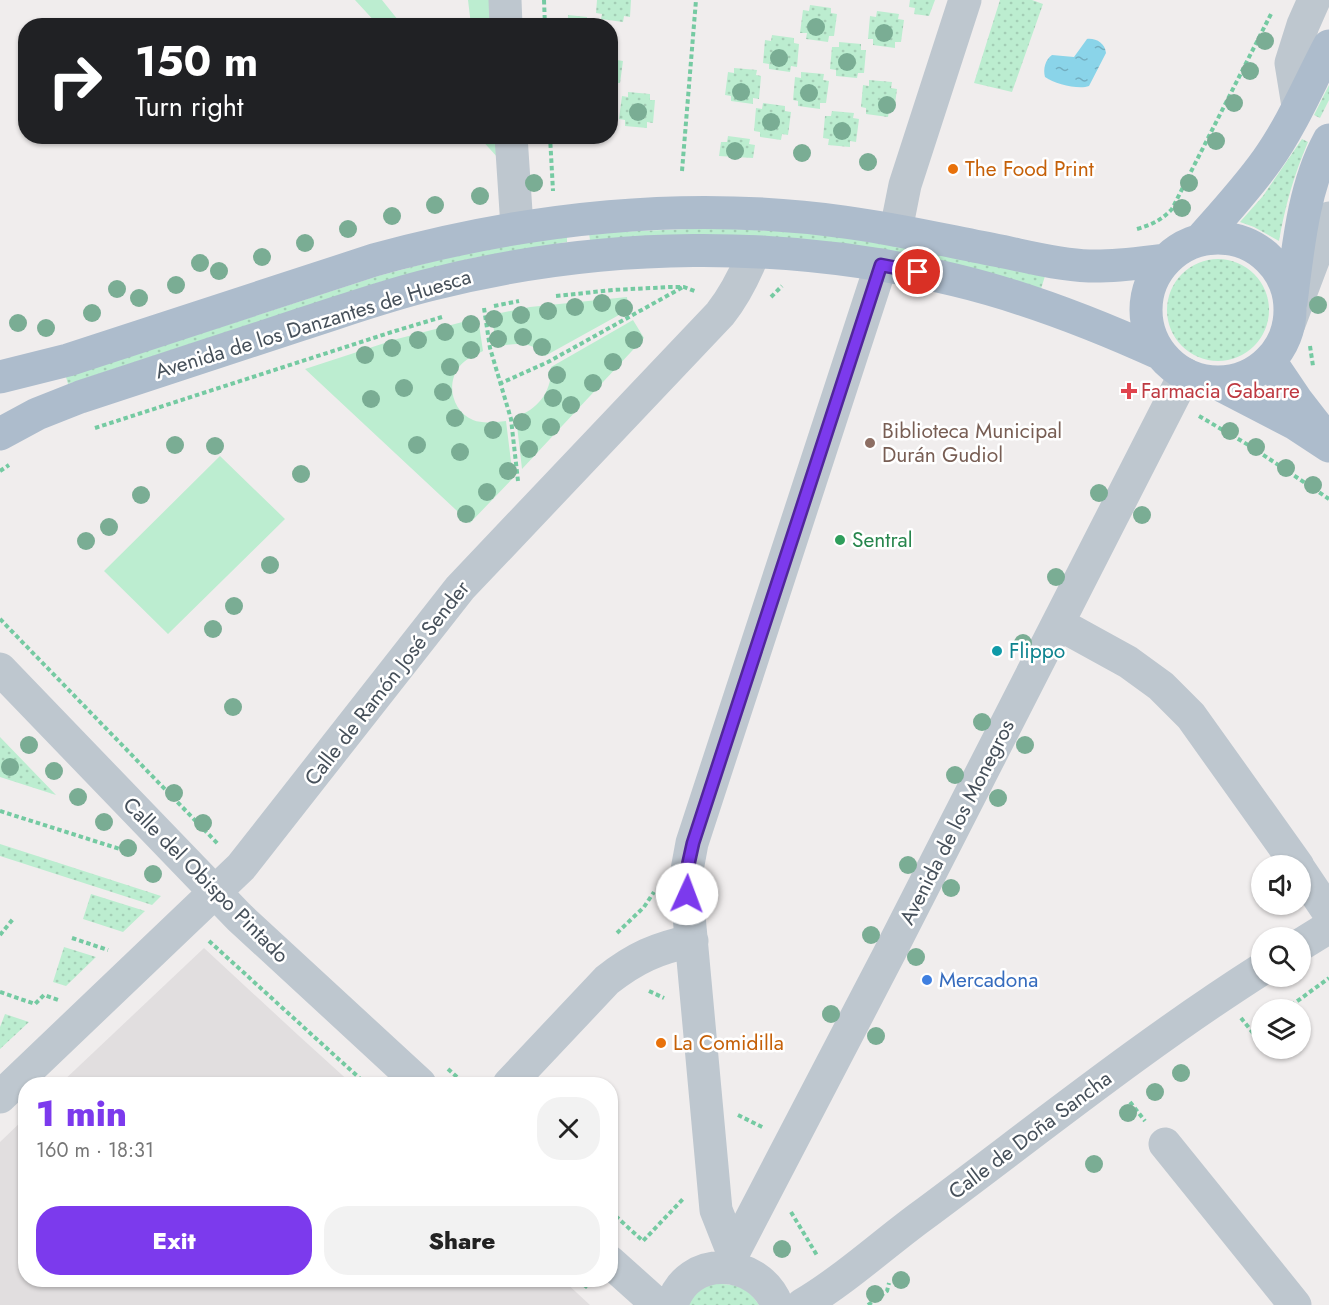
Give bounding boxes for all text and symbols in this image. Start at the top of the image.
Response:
text: 150 m [135,31,258,92]
icon: right [36,42,114,120]
text: Turn right [135,87,243,126]
place label: The Food Print [965,154,1094,184]
marker: The Food Print [946,162,960,176]
pin [892,246,943,297]
icon: arrive [901,255,934,288]
street label: Avenida de los Danzantes de Huesca [151,262,475,386]
place label: Farmacia Gabarre [1141,376,1300,406]
marker: Farmacia Gabarre [1122,384,1136,398]
place label: Biblioteca Municipal Durán Gudiol [882,416,1062,470]
marker: Biblioteca Municipal Durán Gudiol [863,436,877,450]
place label: Sentral [852,525,913,555]
marker: Sentral [833,533,847,547]
street label: Calle de Ramón José Sender [297,574,477,792]
place label: Flippo [1009,636,1065,666]
marker: Flippo [990,644,1004,658]
street label: Avenida de los Monegros [892,714,1022,930]
street label: Calle del Obispo Pintado [116,790,296,970]
map controls [1251,855,1311,1059]
button: sound [1251,855,1311,915]
position arrow [655,862,719,926]
button: search [1251,927,1311,987]
place label: Mercadona [939,965,1038,995]
marker: Mercadona [920,973,934,987]
button: layers [1251,999,1311,1059]
place label: La Comidilla [673,1028,784,1058]
marker: La Comidilla [654,1036,668,1050]
street label: Calle de Doña Sancha [942,1064,1118,1206]
text: 1 min [36,1087,127,1139]
button: close [537,1097,600,1160]
text: 160 m · 18:31 [36,1136,154,1165]
button: Exit [36,1206,312,1275]
button: Share [324,1206,600,1275]

